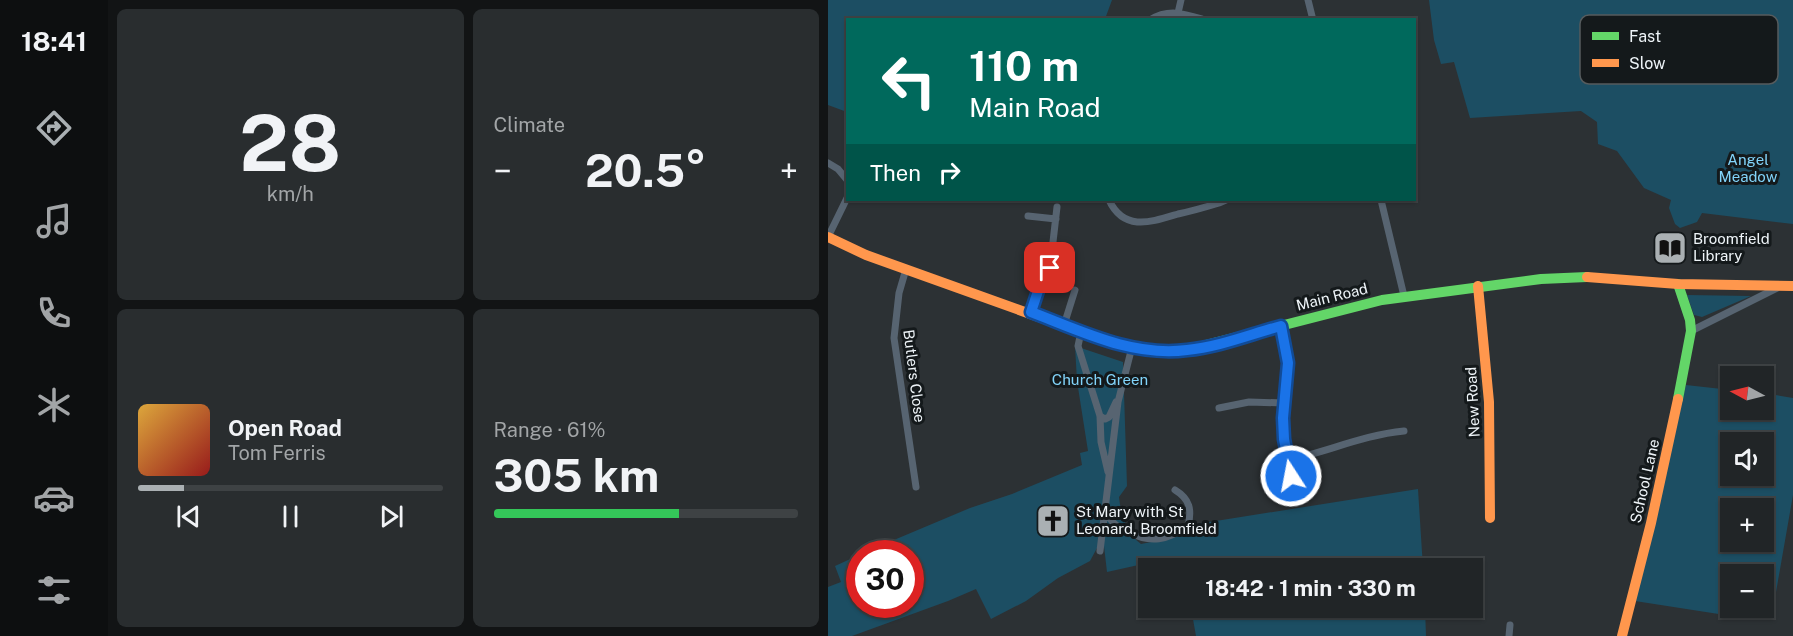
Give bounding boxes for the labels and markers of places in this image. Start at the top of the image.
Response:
library icon: Broomfield Library [1652,230,1688,266]
place label: Broomfield Library [1693,230,1770,264]
pin [1024,242,1075,293]
church icon: St Mary with St Leonard, Broomfield [1035,503,1071,539]
place label: St Mary with St Leonard, Broomfield [1076,503,1217,537]

